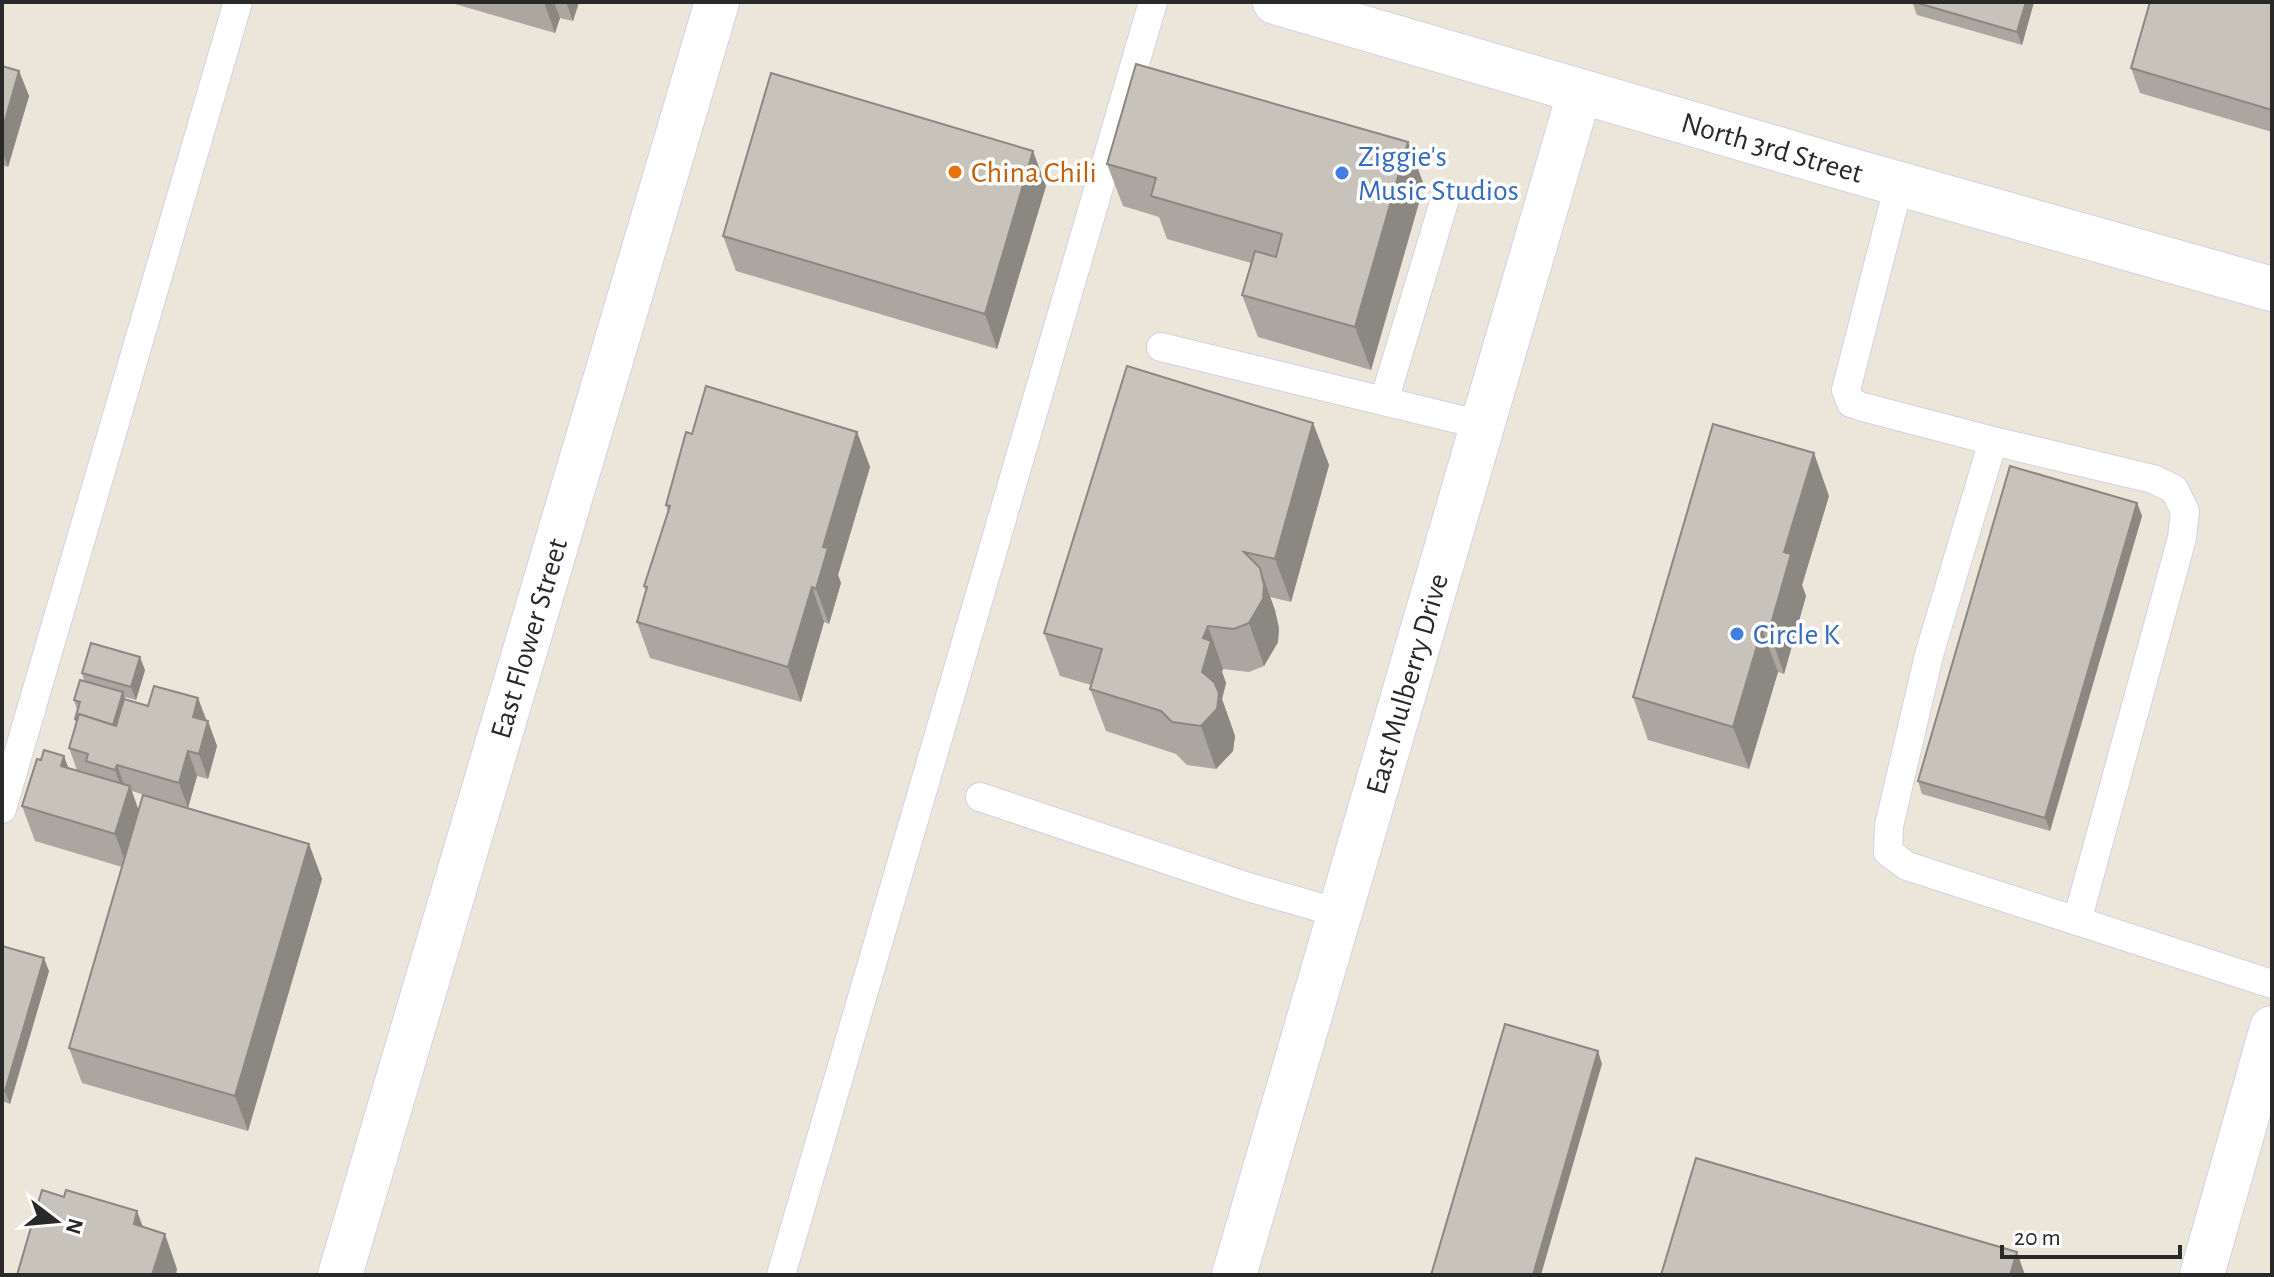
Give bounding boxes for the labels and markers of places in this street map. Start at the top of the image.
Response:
place label: Ziggie's Music Studios [1358,142,1519,206]
place label: China Chili [971,158,1097,188]
marker: China Chili [946,163,964,181]
marker: Ziggie's Music Studios [1333,164,1351,182]
place label: Circle K [1753,620,1840,650]
marker: Circle K [1728,625,1746,643]

